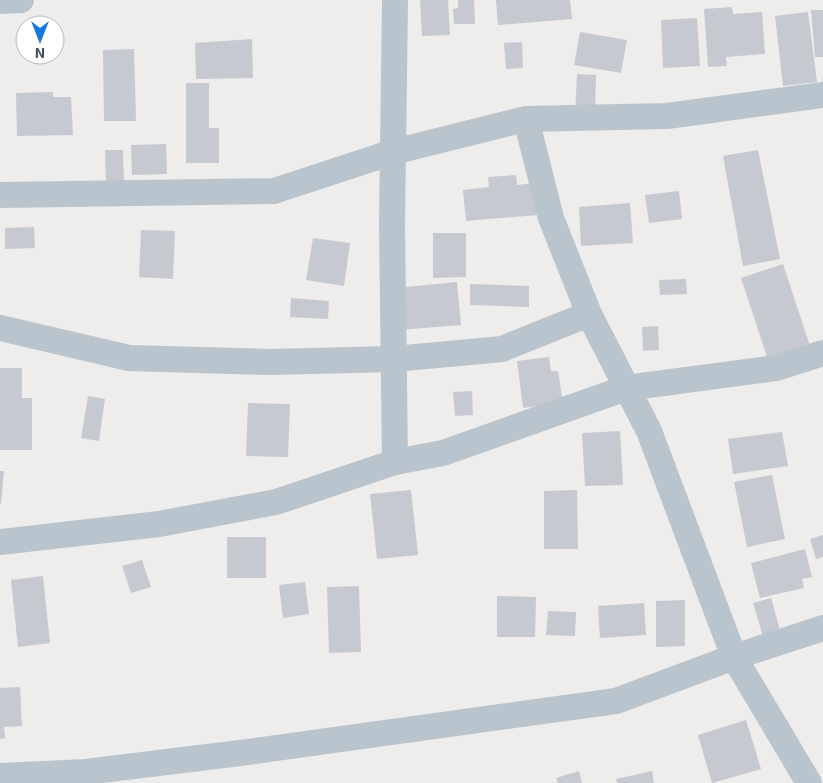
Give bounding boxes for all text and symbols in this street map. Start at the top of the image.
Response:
north arrow [15,15,65,65]
text: N [35,45,45,62]

